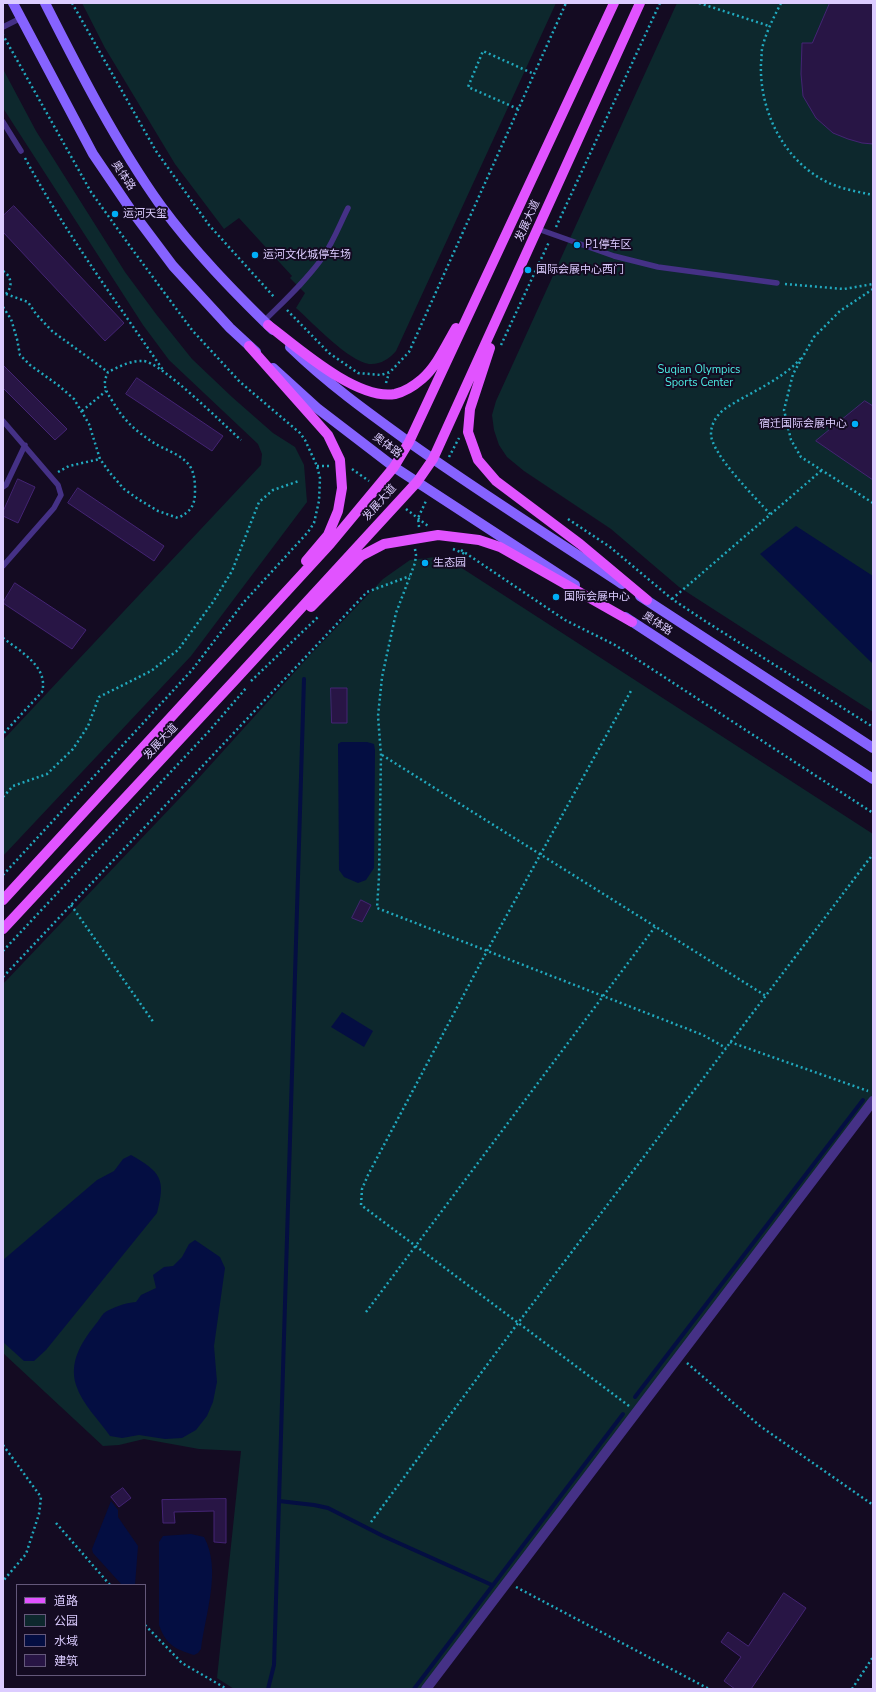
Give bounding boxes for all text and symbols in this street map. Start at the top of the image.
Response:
street label: 奥体路 [108,159,138,193]
street label: 发展大道 [513,198,543,244]
place label: 运河天玺 [123,207,167,221]
marker: 运河天玺 [110,209,120,219]
place label: P1停车区 [585,238,632,252]
marker: P1停车区 [572,240,582,250]
place label: 运河文化城停车场 [263,248,351,262]
marker: 运河文化城停车场 [250,250,260,260]
place label: 国际会展中心西门 [536,263,624,277]
marker: 国际会展中心西门 [523,265,533,275]
park label: Suqian Olympics Sports Center [658,363,740,389]
place label: 宿迁国际会展中心 [759,417,847,431]
marker: 宿迁国际会展中心 [850,419,860,429]
street label: 奥体路 [370,431,404,461]
street label: 发展大道 [360,482,400,524]
place label: 生态园 [433,556,466,570]
marker: 生态园 [420,558,430,568]
place label: 国际会展中心 [564,590,630,604]
marker: 国际会展中心 [551,592,561,602]
street label: 奥体路 [640,609,674,639]
street label: 发展大道 [141,721,181,763]
legend [16,1584,146,1676]
text: 道路 [54,1593,78,1609]
text: 公园 [54,1613,78,1629]
text: 水域 [54,1633,78,1649]
text: 建筑 [54,1653,78,1669]

